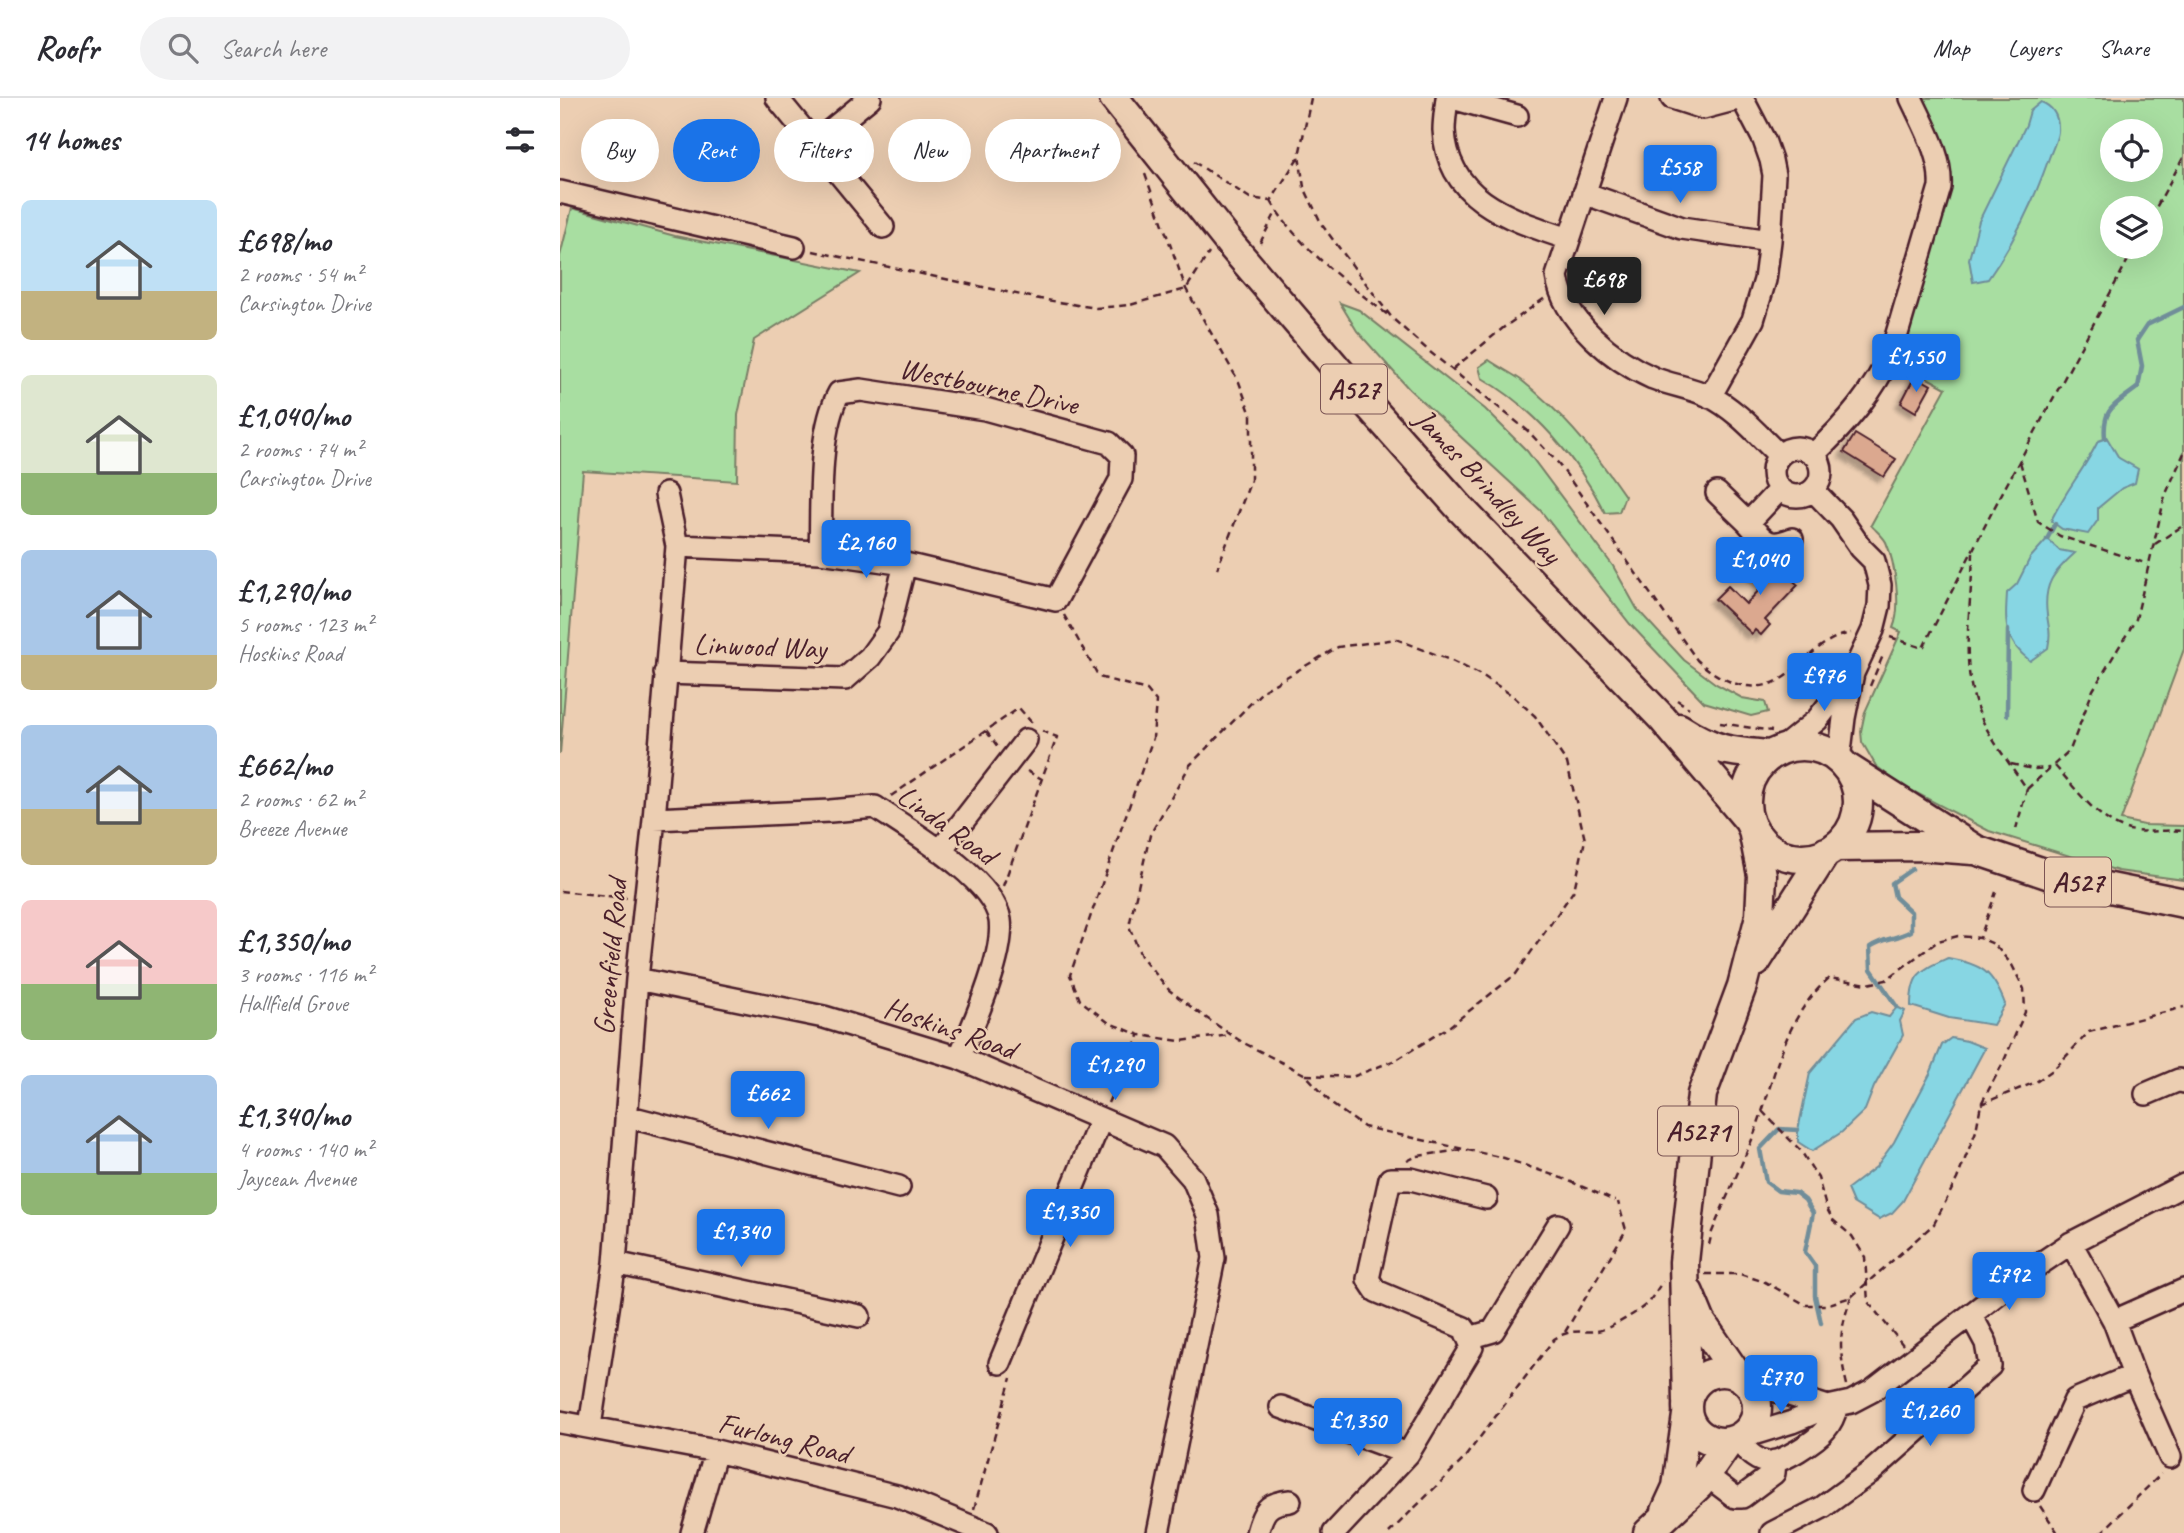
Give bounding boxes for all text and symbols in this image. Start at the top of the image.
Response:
search box [140,17,630,80]
text: Roofr [35,27,98,69]
icon: search [164,29,202,67]
text: Search here [220,32,326,65]
text: Map [1933,33,1970,63]
text: Layers [2008,33,2061,63]
text: Share [2099,33,2149,63]
chip: Buy [581,119,659,182]
chip: Rent [673,119,760,182]
chip: Filters [774,119,874,182]
chip: New [888,119,971,182]
chip: Apartment [985,119,1121,182]
map controls [2100,119,2163,259]
button: locate [2100,119,2163,182]
text: 14 homes [21,121,119,159]
icon: filters [501,121,539,159]
pin: £558 [1639,146,1721,205]
text: £558 [1660,153,1700,182]
button: layers [2100,196,2163,259]
text: £698/mo [238,222,331,260]
icon: home [77,228,161,312]
pin: £698 [1563,258,1645,317]
text: 2 rooms · 54 m² [238,260,362,289]
text: £698 [1583,265,1625,294]
text: Carsington Drive [238,289,371,318]
pin: £1,550 [1859,334,1973,394]
text: £1,550 [1888,342,1944,371]
street label: Westbourne Drive [896,349,1084,424]
road number: A527 [1321,364,1387,414]
text: £1,040/mo [238,397,350,435]
street label: James Brindley Way [1405,399,1571,573]
icon: home [77,403,161,487]
text: 2 rooms · 74 m² [238,435,362,464]
text: Carsington Drive [238,464,371,493]
pin: £2,160 [809,520,923,580]
text: £2,160 [838,528,894,557]
pin: £1,040 [1703,538,1817,597]
text: £1,040 [1732,545,1788,574]
text: £1,290/mo [238,572,350,610]
icon: home [77,578,161,662]
text: 5 rooms · 123 m² [238,610,373,639]
street label: Linwood Way [693,625,830,667]
text: Hoskins Road [238,639,343,668]
pin: £976 [1783,654,1865,713]
text: £976 [1803,661,1845,690]
text: £662/mo [238,747,332,785]
icon: home [77,753,161,837]
street label: Linda Road [890,776,1008,876]
text: 2 rooms · 62 m² [238,785,362,814]
text: Breeze Avenue [238,814,346,843]
road number: A527 [2045,858,2111,906]
street label: Greenfield Road [584,873,636,1036]
text: £1,350/mo [238,922,349,960]
icon: home [77,928,161,1012]
text: 3 rooms · 116 m² [238,960,373,989]
street label: Hoskins Road [879,988,1025,1070]
text: Hallfield Grove [238,989,348,1018]
pin: £1,290 [1058,1042,1172,1102]
text: £1,290 [1087,1050,1143,1079]
pin: £662 [727,1072,809,1131]
text: £662 [747,1079,789,1108]
text: £1,340/mo [238,1097,350,1135]
icon: home [77,1103,161,1187]
road number: A5271 [1658,1107,1738,1156]
text: 4 rooms · 140 m² [238,1135,373,1164]
text: Jaycean Avenue [238,1164,356,1193]
pin: £1,350 [1013,1190,1127,1249]
text: £1,350 [1042,1197,1098,1226]
pin: £1,340 [684,1210,798,1269]
text: £1,340 [713,1217,769,1246]
pin: £792 [1968,1252,2050,1312]
text: £792 [1988,1260,2030,1289]
pin: £770 [1740,1356,1822,1415]
text: £770 [1760,1363,1802,1392]
pin: £1,260 [1873,1388,1987,1448]
text: £1,260 [1902,1396,1958,1425]
pin: £1,350 [1301,1398,1415,1458]
street label: Furlong Road [715,1403,857,1474]
text: £1,350 [1330,1406,1386,1435]

